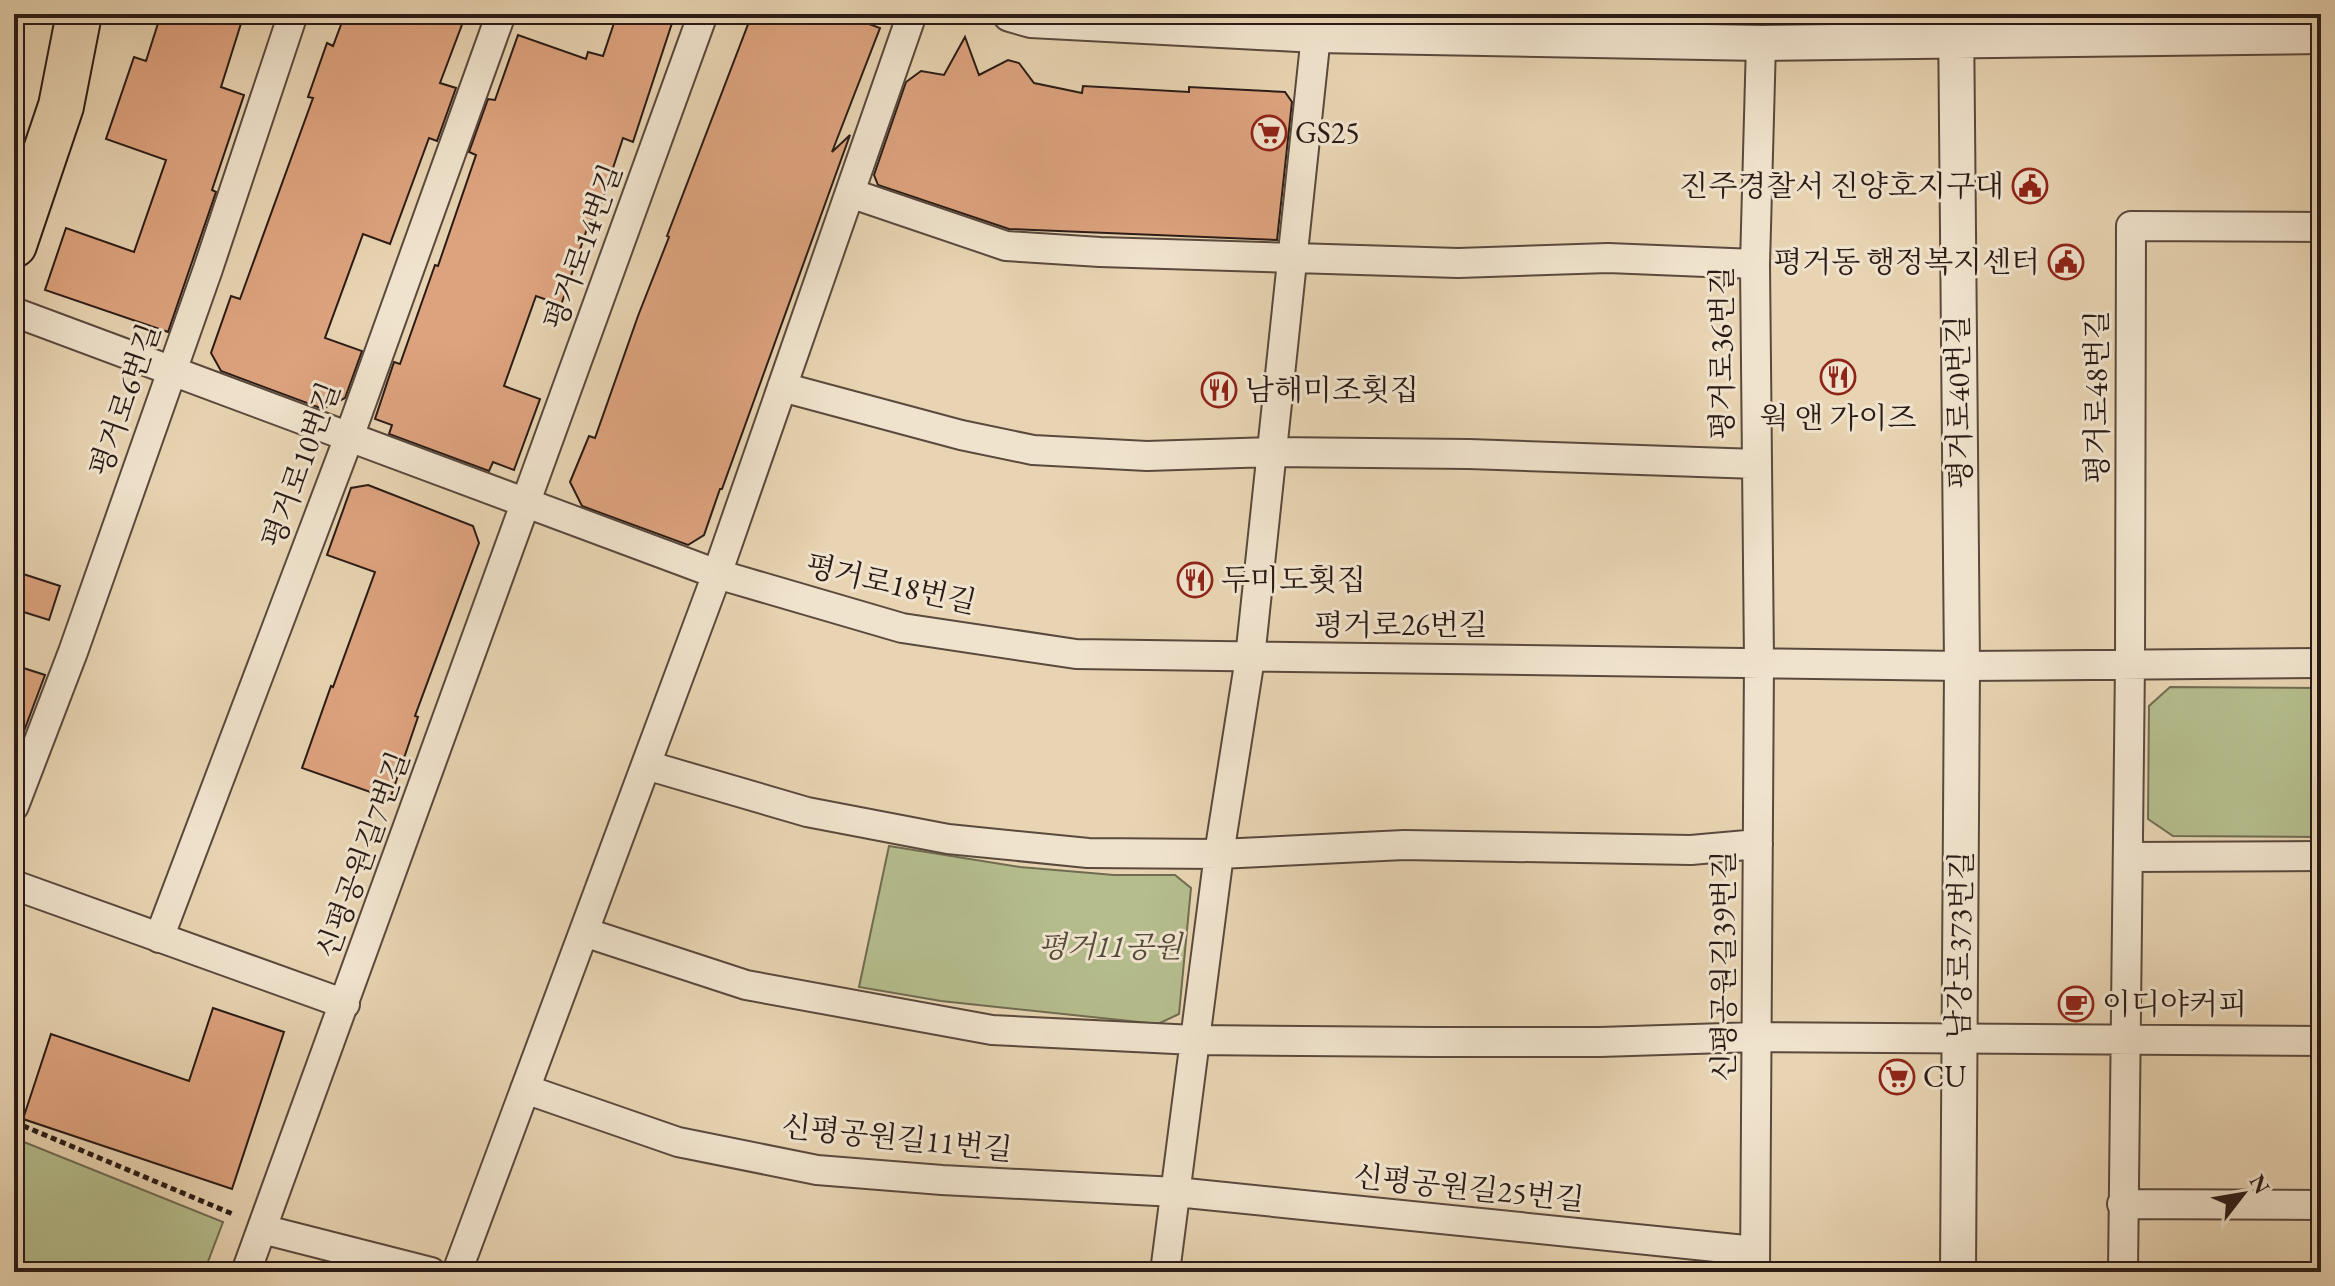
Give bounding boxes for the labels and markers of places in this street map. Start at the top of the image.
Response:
place label: GS25 [1295,113,1360,152]
supermarket icon: GS25 [1250,114,1288,152]
place label: 진주경찰서 진양호지구대 [1679,166,2004,205]
public building icon: 진주경찰서 진양호지구대 [2011,167,2049,205]
place label: 평거동 행정복지센터 [1773,242,2040,281]
public building icon: 평거동 행정복지센터 [2047,243,2085,281]
restaurant icon: 웍 앤 가이즈 [1819,358,1857,396]
place label: 남해미조횟집 [1245,370,1419,409]
restaurant icon: 남해미조횟집 [1200,371,1238,409]
place label: 웍 앤 가이즈 [1760,398,1916,437]
place label: 두미도횟집 [1221,560,1366,599]
restaurant icon: 두미도횟집 [1176,561,1214,599]
place label: 이디야커피 [2102,984,2247,1023]
cafe icon: 이디야커피 [2057,985,2095,1023]
place label: CU [1923,1057,1966,1096]
supermarket icon: CU [1878,1058,1916,1096]

